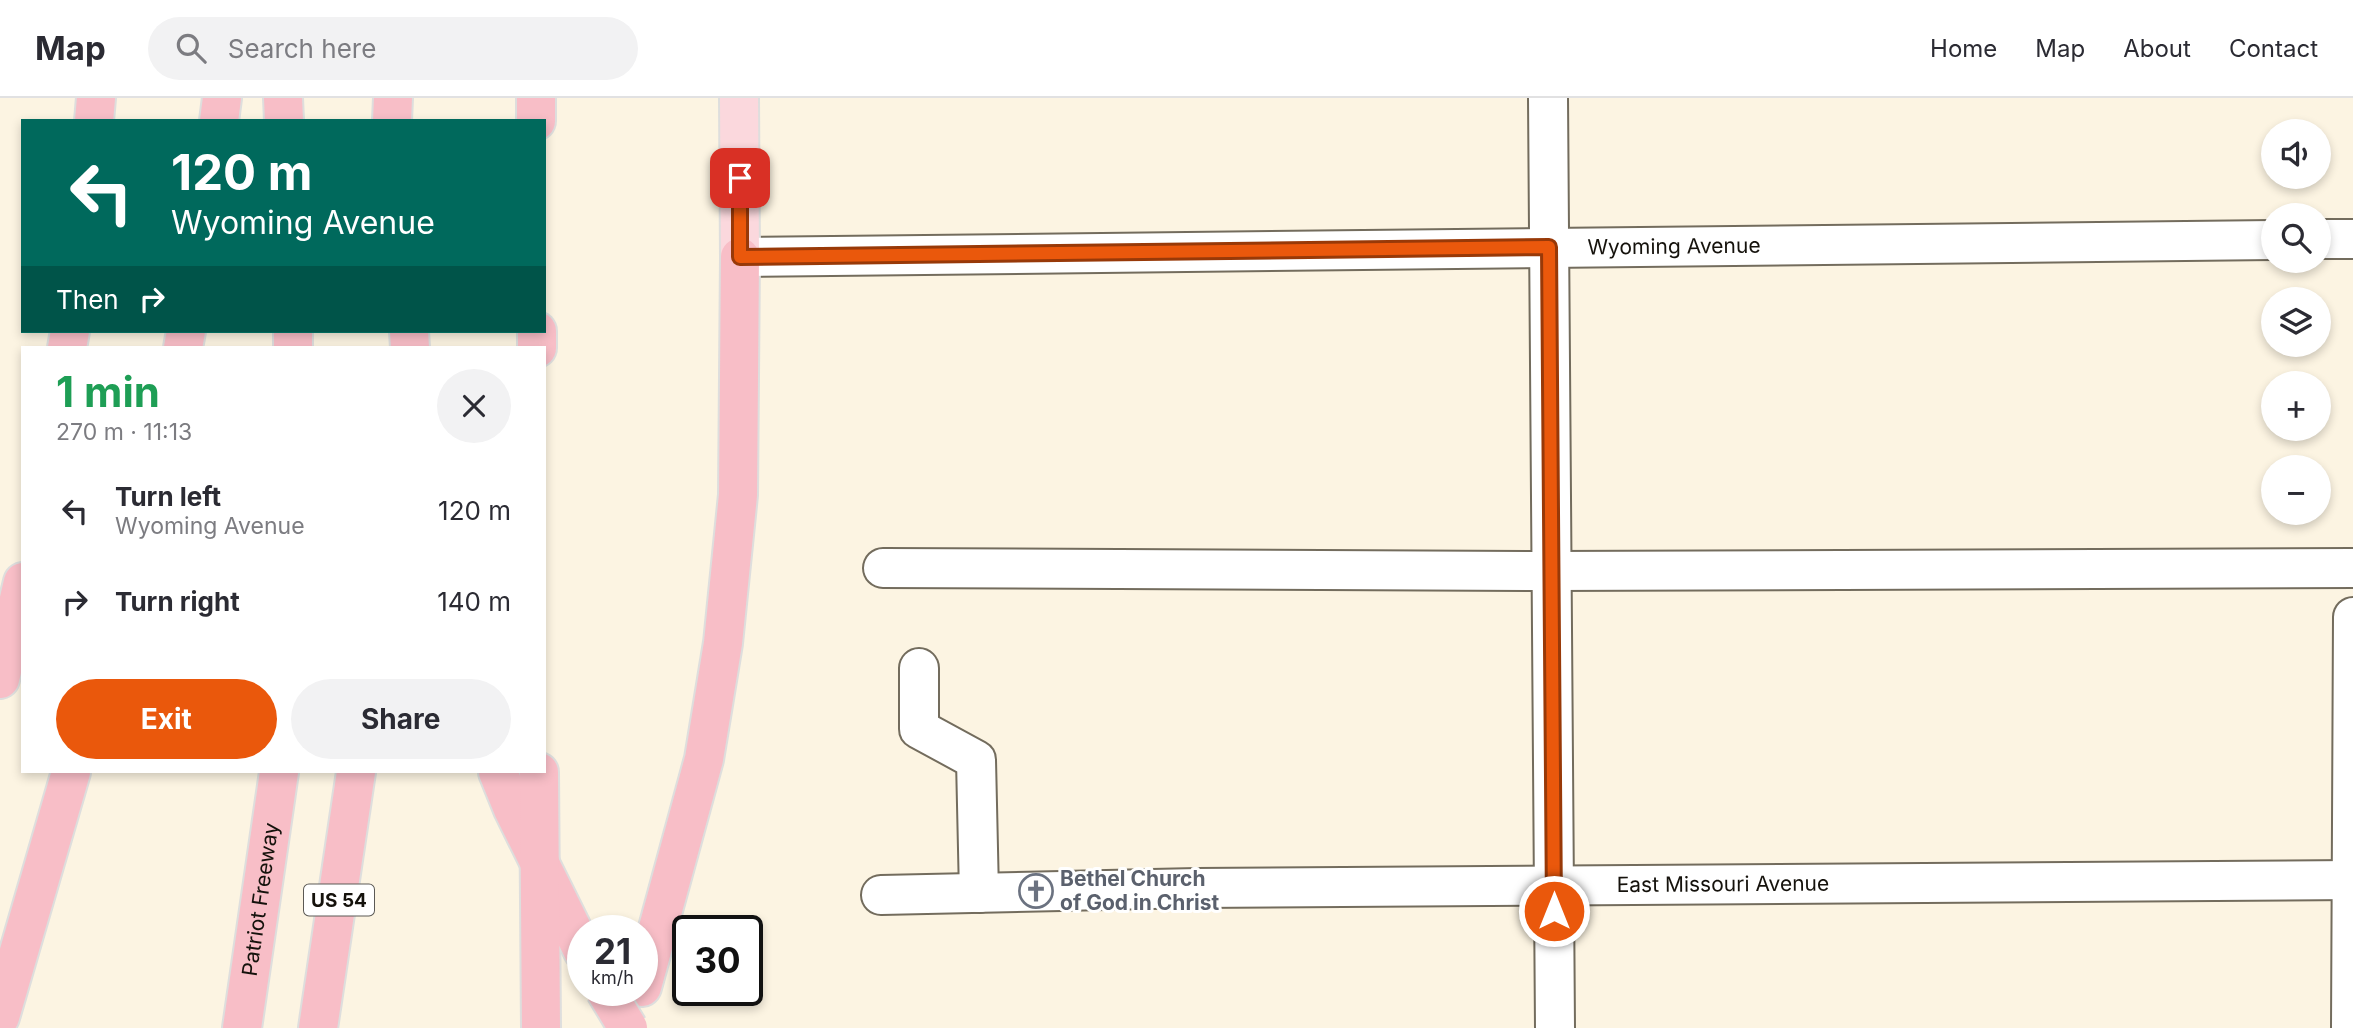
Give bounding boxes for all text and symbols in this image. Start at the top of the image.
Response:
search box [148,17,638,80]
text: Map [35,28,106,68]
icon: search [172,29,210,67]
text: Search here [228,33,376,64]
text: Home [1930,34,1997,63]
text: Map [2035,34,2085,63]
text: About [2123,34,2191,63]
text: Contact [2229,34,2318,63]
map controls [2261,119,2331,525]
button: sound [2261,119,2331,189]
text: 120 m [171,143,312,202]
icon: left [56,147,147,238]
pin [710,148,770,208]
icon: arrive [721,159,759,197]
text: Wyoming Avenue [171,203,435,242]
button: search [2261,203,2331,273]
street label: Wyoming Avenue [1587,233,1761,260]
icon: right [133,280,171,318]
text: Then [56,284,119,315]
button: layers [2261,287,2331,357]
text: 1 min [56,366,160,417]
button: close [437,369,511,443]
button: + [2261,371,2331,441]
text: 270 m · 11:13 [56,418,192,446]
button: − [2261,455,2331,525]
text: Turn left [115,481,221,512]
icon: left [56,492,94,530]
text: 120 m [438,495,511,526]
text: Wyoming Avenue [115,512,305,540]
icon: right [56,583,94,621]
text: Turn right [115,586,240,617]
text: 140 m [437,586,511,617]
button: Exit [56,679,277,759]
button: Share [291,679,511,759]
street label: Patriot Freeway [237,821,284,978]
place label: Bethel Church of God in Christ [1060,866,1220,915]
street label: East Missouri Avenue [1617,871,1829,897]
church icon: Bethel Church of God in Christ [1017,872,1055,910]
position arrow [1517,874,1591,948]
road number: US 54 [304,884,374,916]
speed limit sign: 30 [672,915,763,1006]
text: 21 [594,930,631,972]
text: km/h [591,967,634,988]

